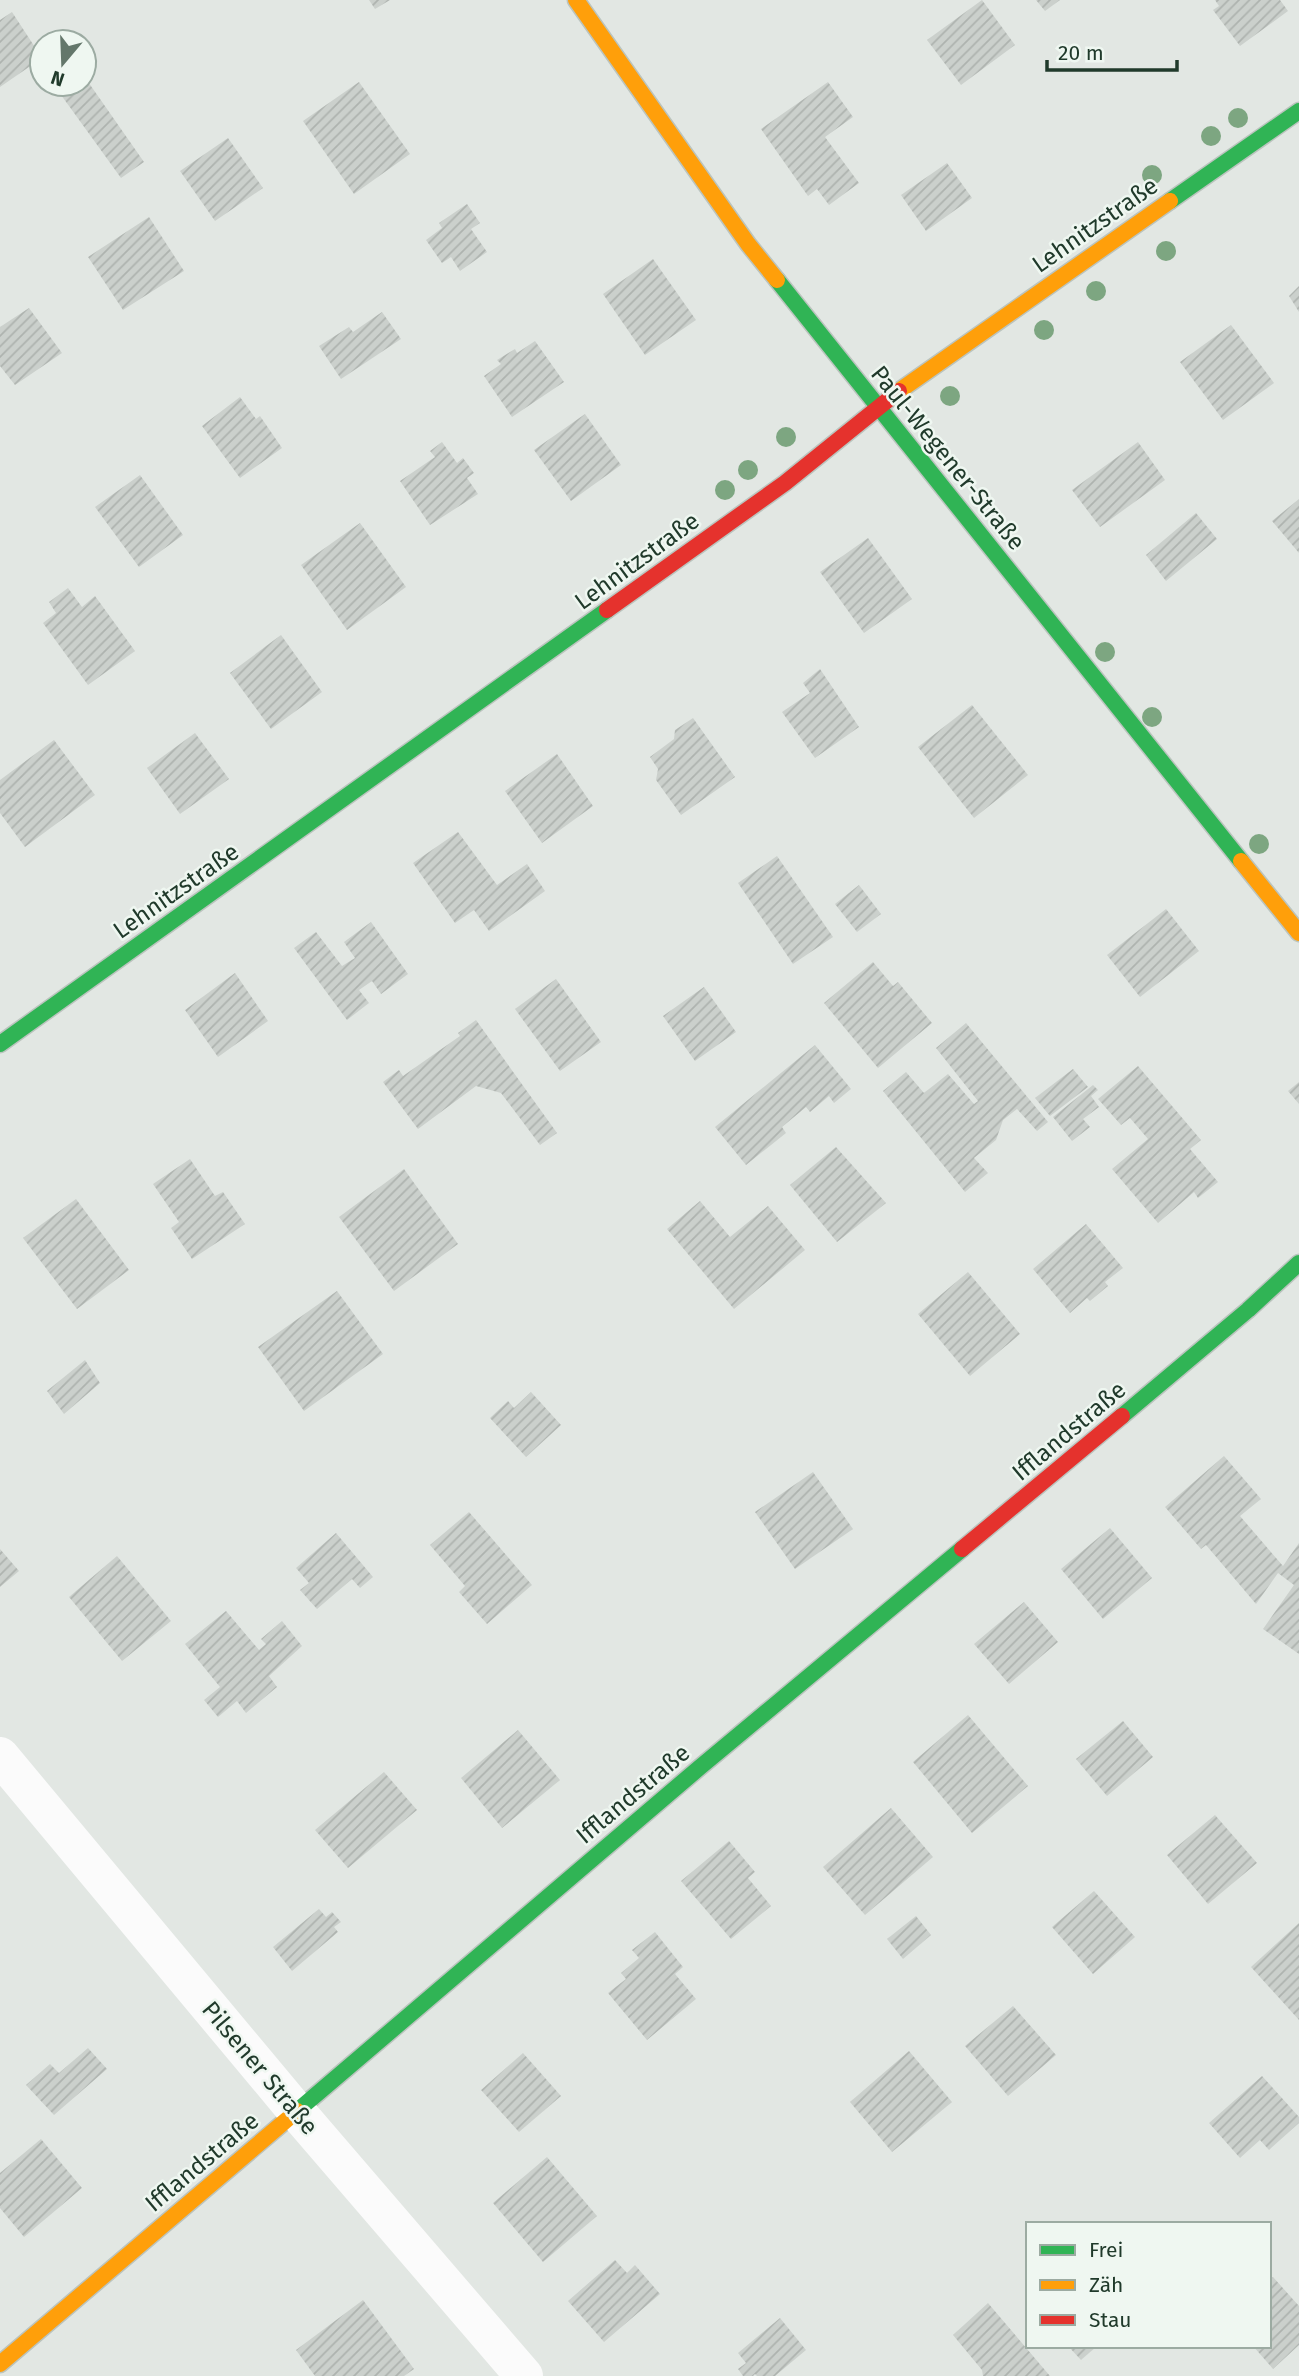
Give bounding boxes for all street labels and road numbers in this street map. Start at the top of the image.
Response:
street label: Lehnitzstraße [1027,171,1163,279]
street label: Paul-Wegener-Straße [865,360,1031,556]
street label: Lehnitzstraße [569,506,705,616]
street label: Lehnitzstraße [108,837,244,945]
street label: Ifflandstraße [1007,1375,1131,1487]
street label: Ifflandstraße [571,1738,695,1850]
street label: Pilsener Straße [196,1996,324,2140]
street label: Ifflandstraße [140,2106,264,2218]

